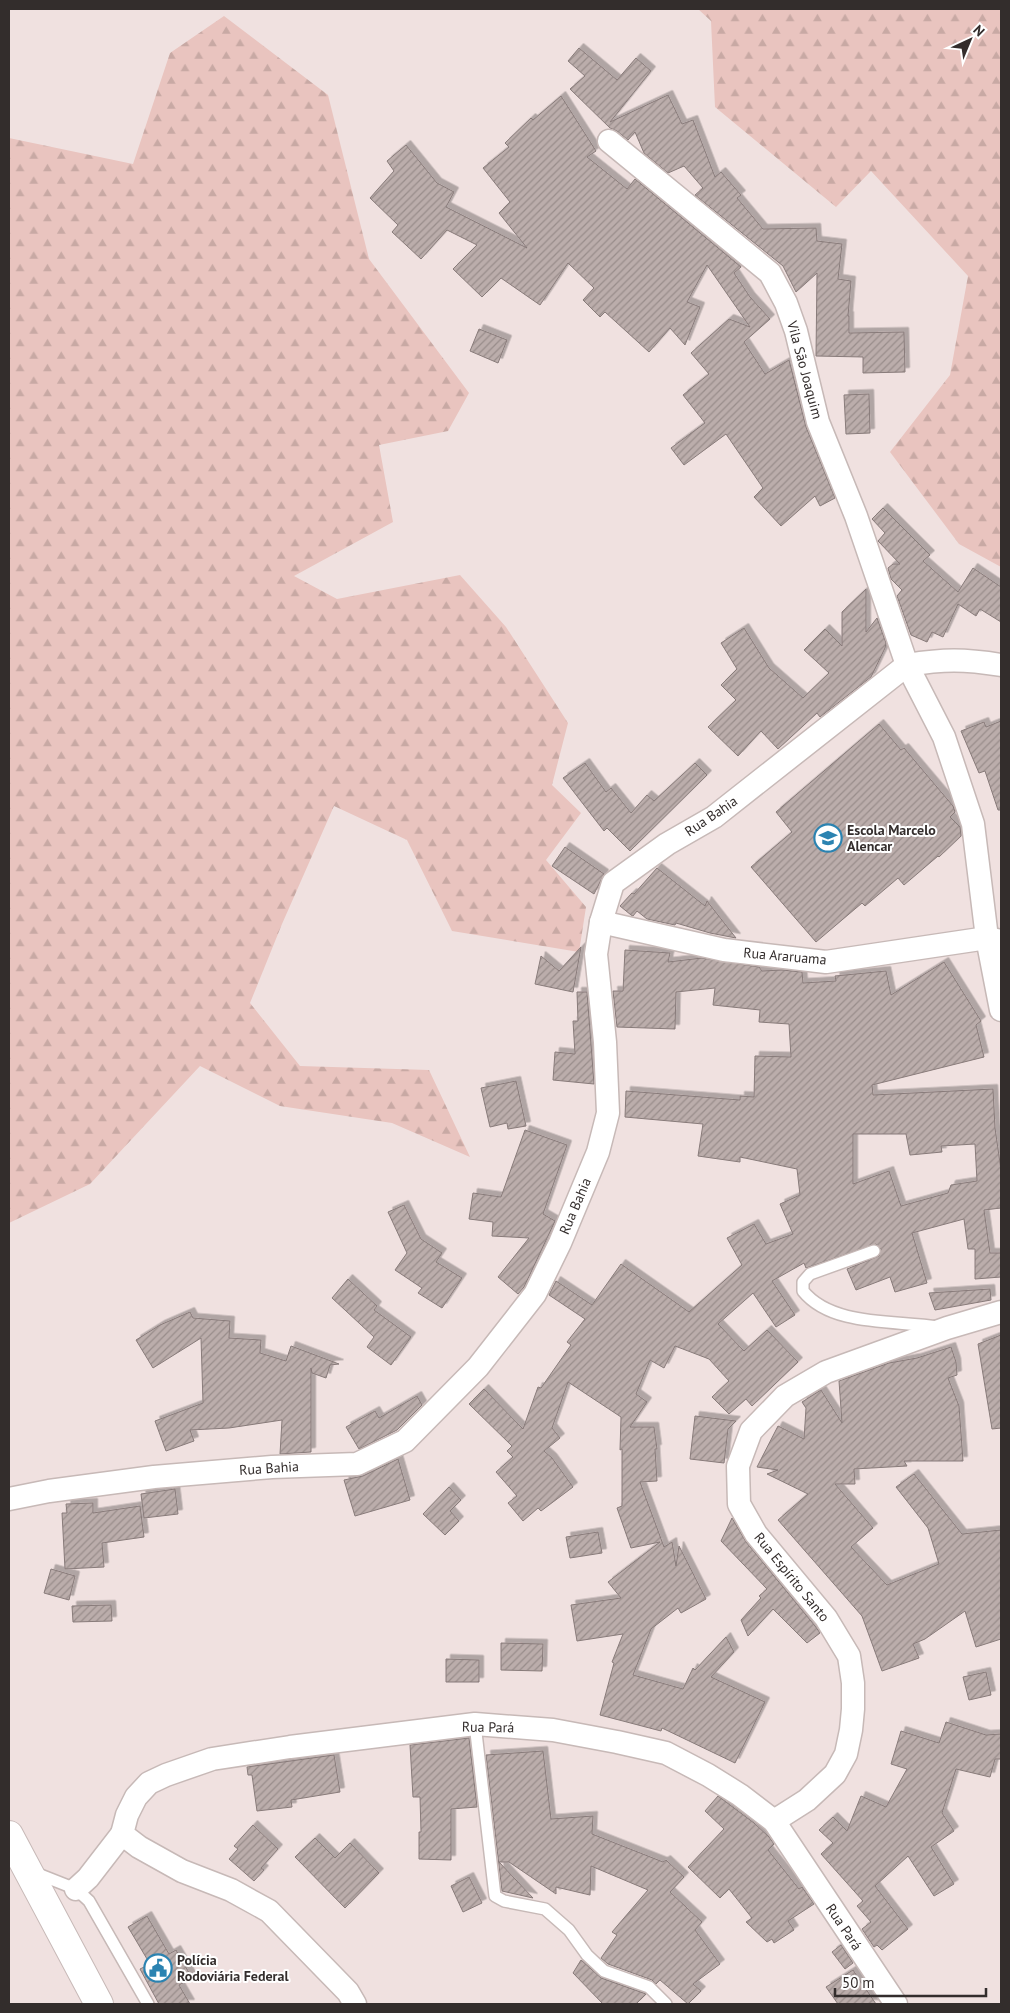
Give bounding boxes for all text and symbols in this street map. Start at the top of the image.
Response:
north arrow [945,15,995,65]
text: N [969,21,989,40]
street label: Vila São Joaquim [783,318,827,421]
street label: Rua Bahia [681,792,741,840]
place label: Escola Marcelo Alencar [847,821,936,855]
school or university icon: Escola Marcelo Alencar [813,823,843,853]
street label: Rua Araruama [743,943,827,969]
street label: Rua Bahia [555,1175,595,1237]
street label: Rua Bahia [238,1457,300,1479]
street label: Rua Espírito Santo [751,1529,833,1625]
street label: Rua Pará [462,1718,514,1736]
street label: Rua Pará [822,1900,866,1954]
place label: Polícia Rodoviária Federal [177,1951,289,1985]
public building icon: Polícia Rodoviária Federal [143,1953,173,1983]
scale bar [835,1966,986,1998]
text: 50 m [842,1973,875,1992]

